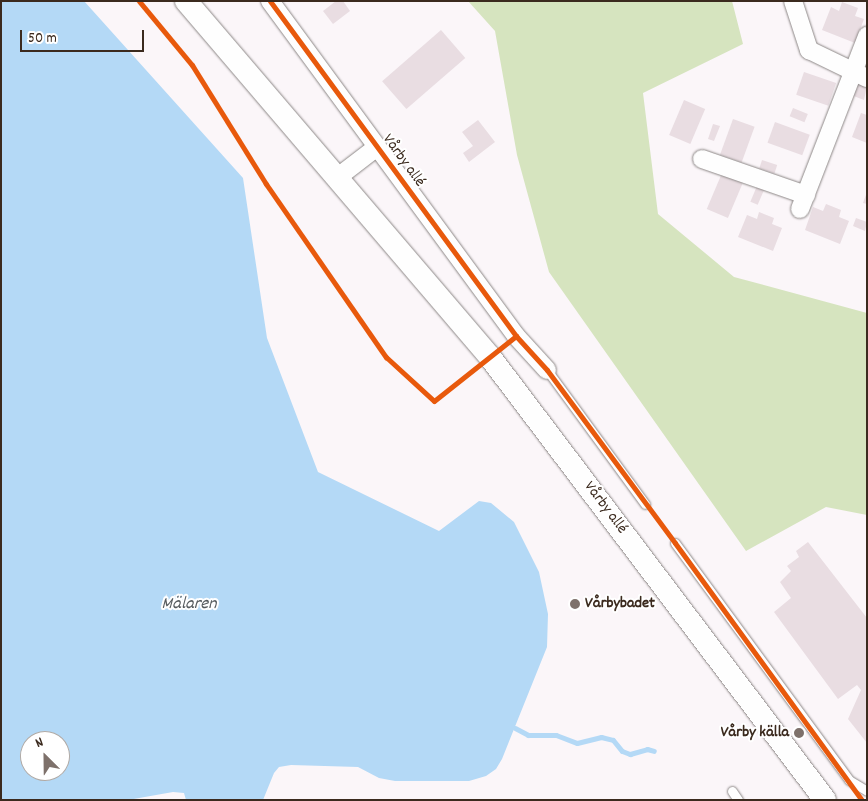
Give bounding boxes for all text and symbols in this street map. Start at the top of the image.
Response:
scale bar [22,20,146,52]
text: 50 m [28,28,57,50]
street label: Vårby allé [377,131,429,191]
street label: Vårby allé [579,478,631,538]
water label: Mälaren [161,594,217,616]
place label: Vårbybadet [585,594,655,614]
marker: Vårbybadet [569,598,581,610]
place label: Vårby källa [721,723,789,743]
marker: Vårby källa [793,727,805,739]
north arrow [20,731,70,781]
text: N [32,733,47,754]

